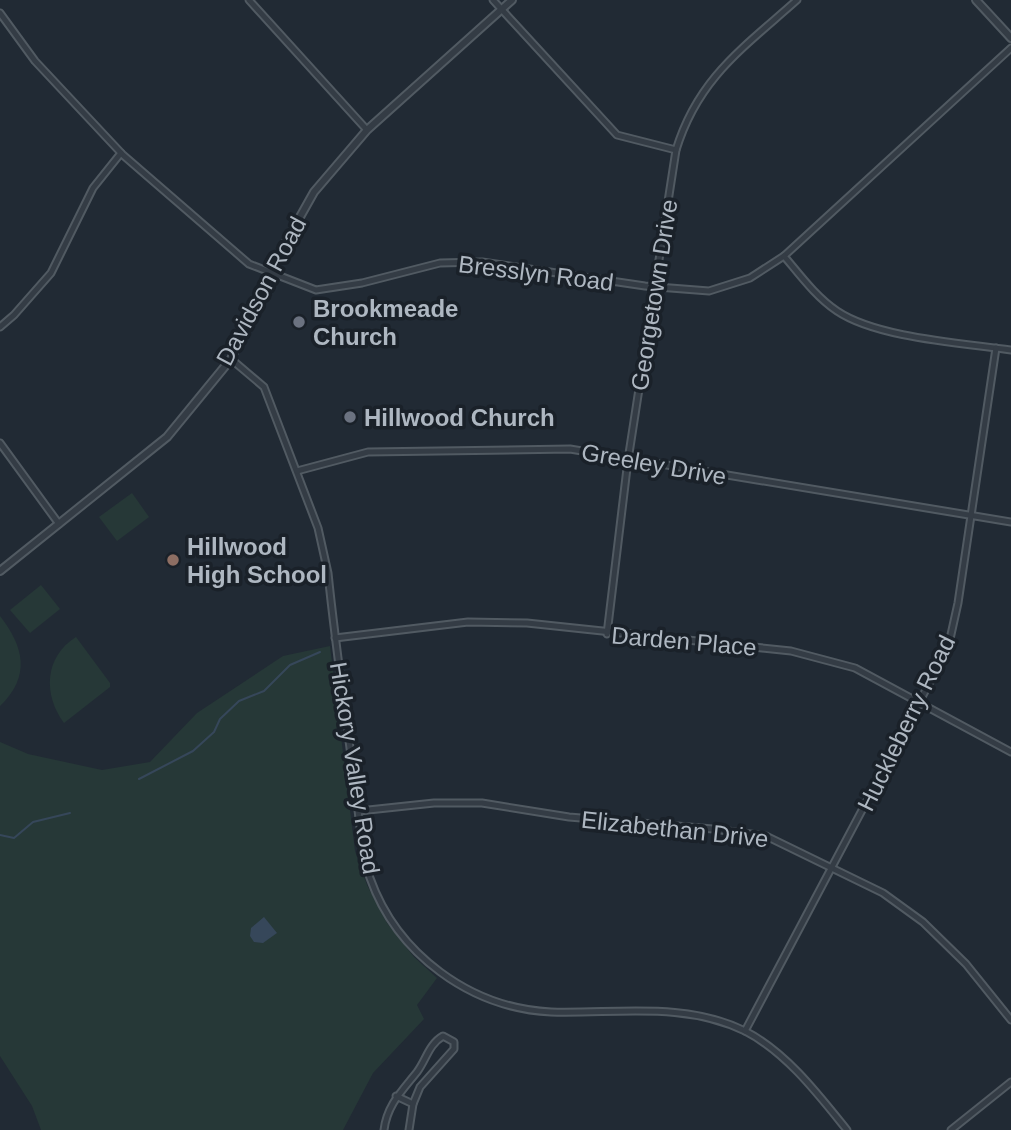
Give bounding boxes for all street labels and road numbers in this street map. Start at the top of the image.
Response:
street label: Georgetown Drive [626,197,682,393]
street label: Davidson Road [211,212,311,370]
street label: Bresslyn Road [457,250,615,296]
street label: Greeley Drive [579,438,729,490]
street label: Darden Place [610,621,758,661]
street label: Huckleberry Road [852,631,960,815]
street label: Hickory Valley Road [325,660,385,876]
street label: Elizabethan Drive [580,806,770,852]

